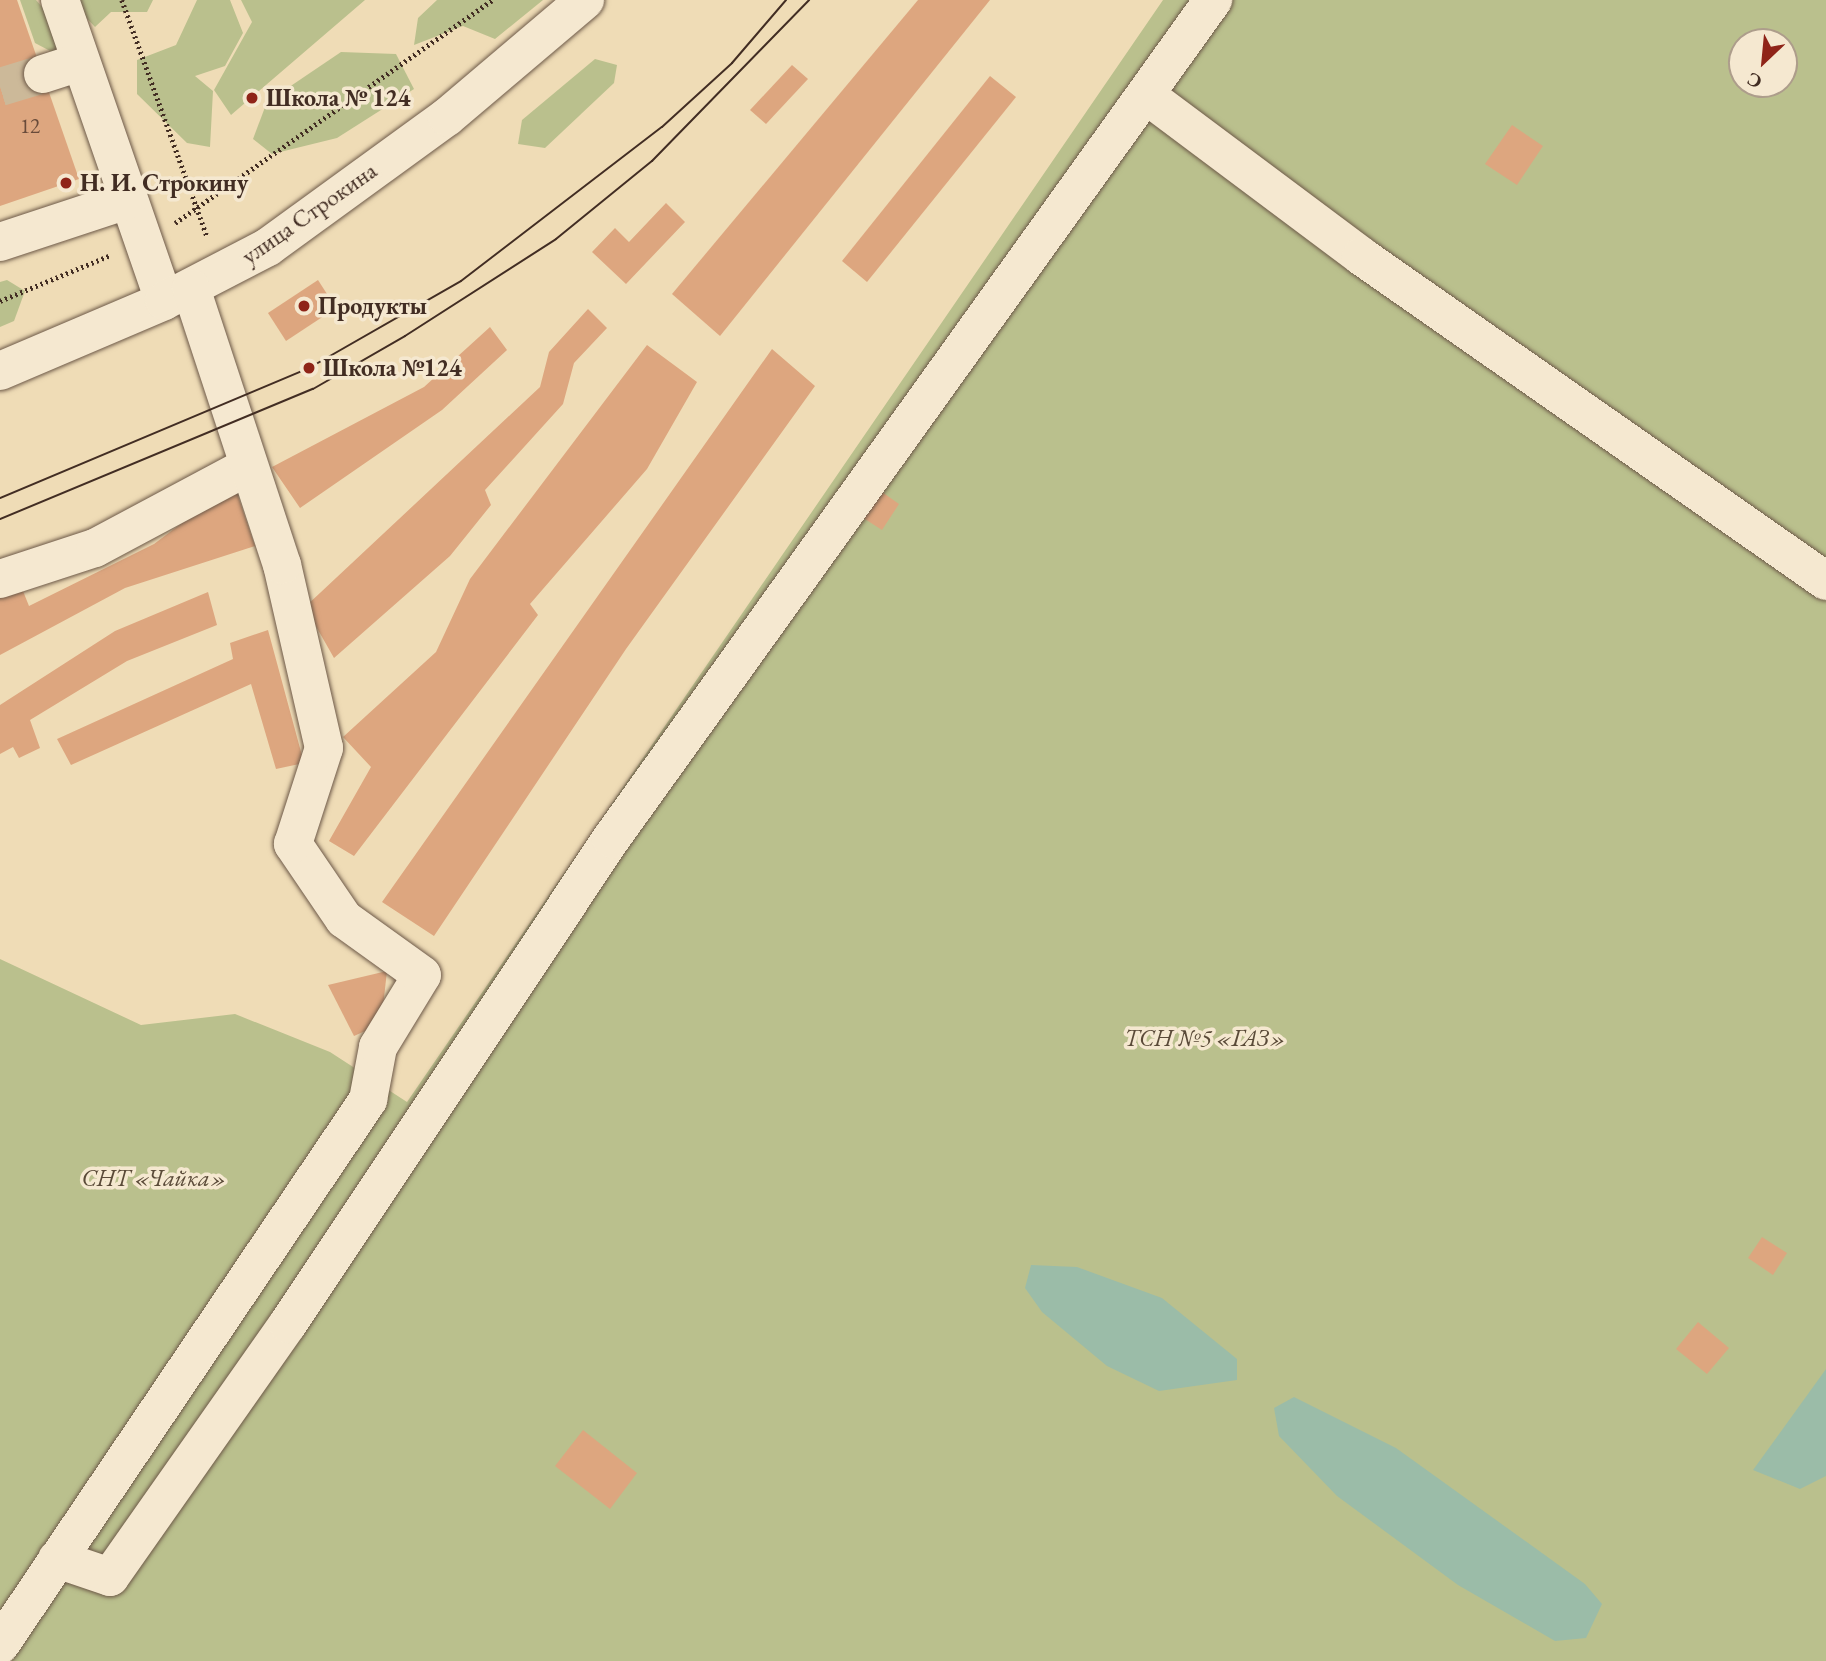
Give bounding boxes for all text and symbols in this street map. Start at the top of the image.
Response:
north arrow [1728,28,1798,98]
text: С [1743,66,1766,95]
place label: Школа № 124 [266,84,410,112]
marker: Школа № 124 [244,90,260,106]
house number: 12 [20,113,40,139]
street label: улица Строкина [236,156,382,270]
place label: Н. И. Строкину [80,169,248,197]
marker: Н. И. Строкину [58,175,74,191]
place label: Продукты [318,292,427,320]
marker: Продукты [296,298,312,314]
place label: Школа №124 [323,354,462,382]
marker: Школа №124 [301,360,317,376]
park label: ТСН №5 «ГАЗ» [1124,1024,1286,1052]
park label: СНТ «Чайка» [81,1164,227,1192]

